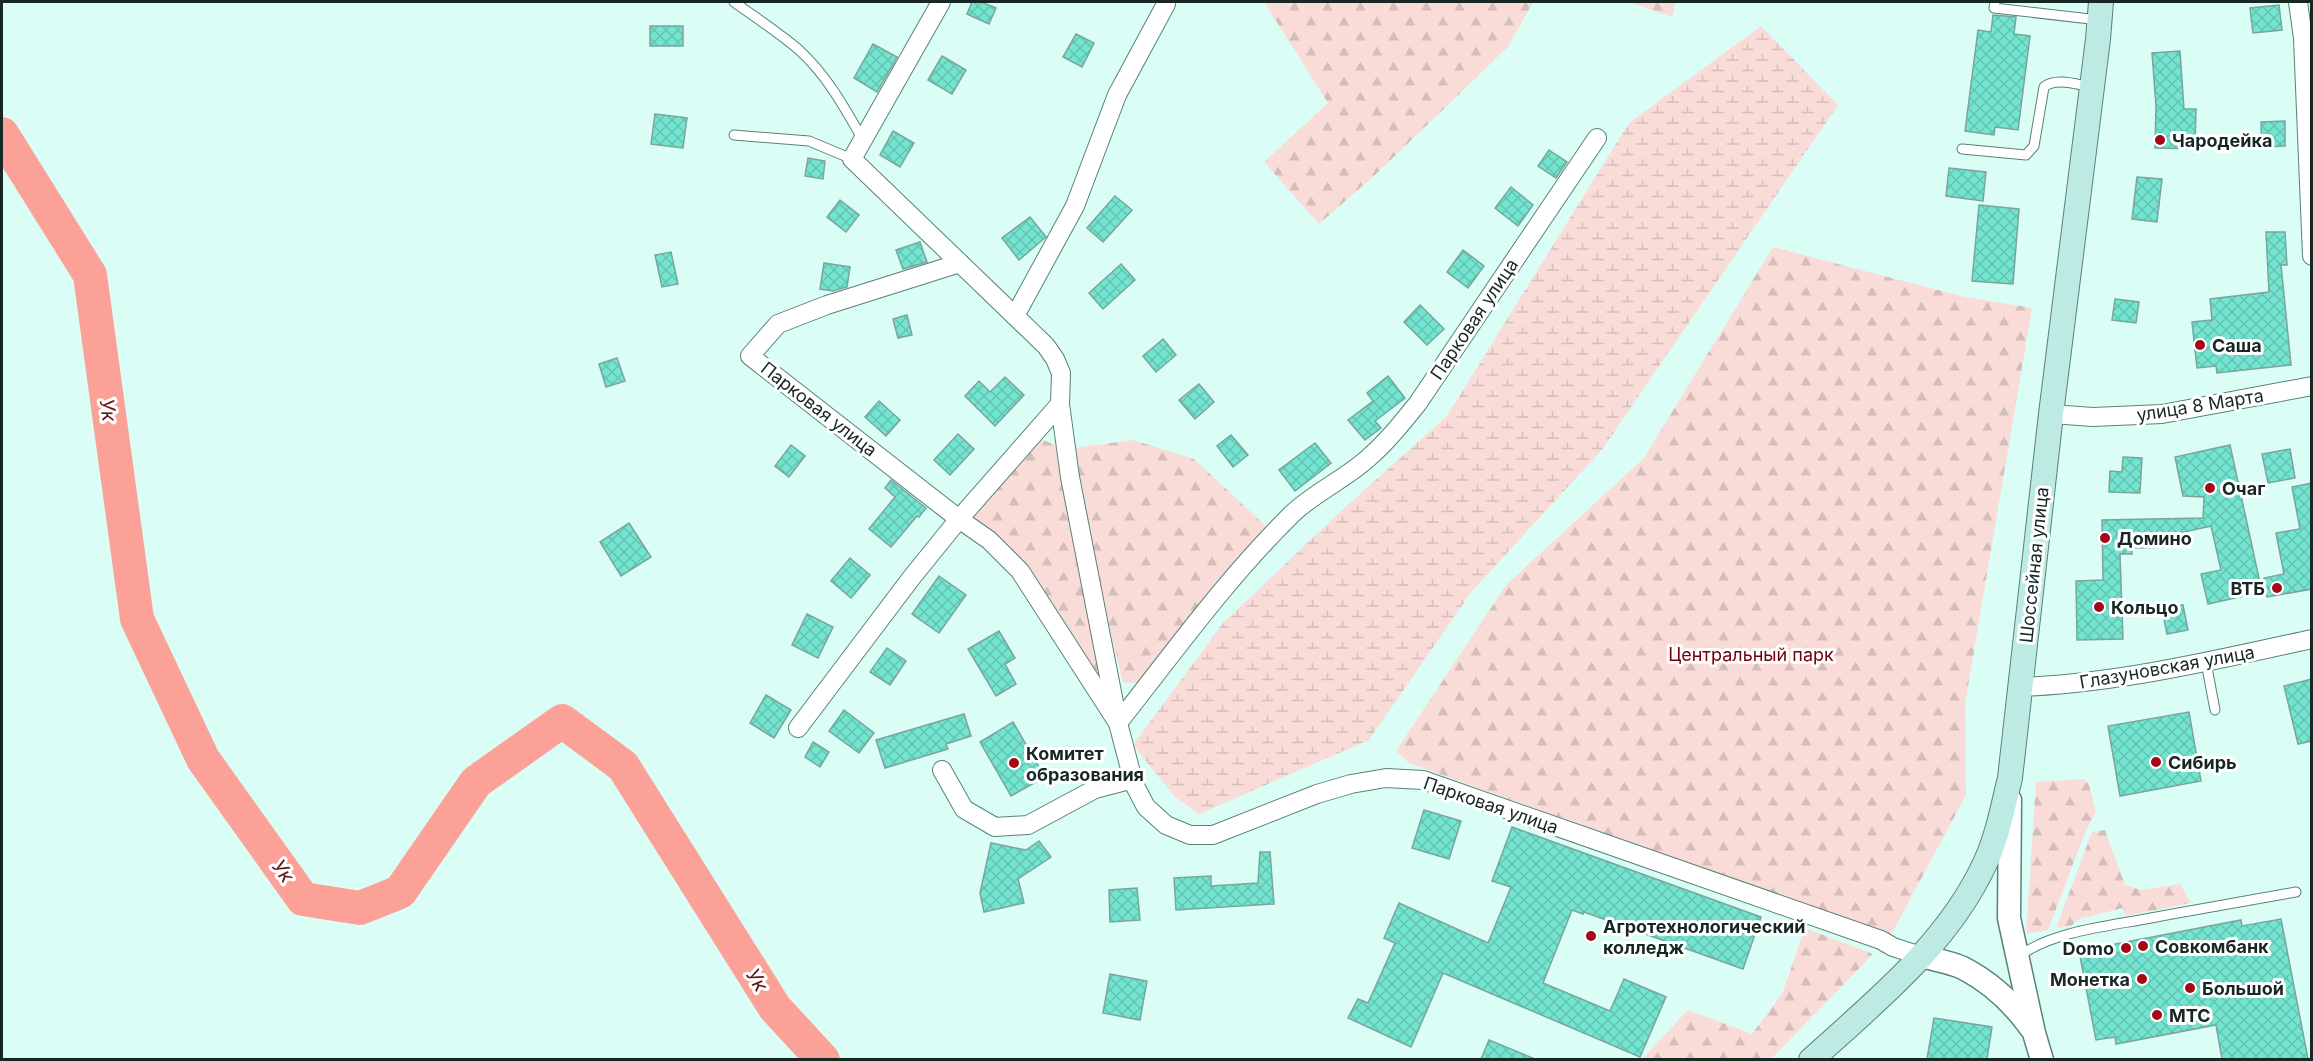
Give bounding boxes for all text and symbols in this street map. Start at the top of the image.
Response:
place label: Чародейка [2172,130,2272,151]
marker: Чародейка [2153,133,2167,147]
street label: Парковая улица [1426,255,1522,383]
place label: Саша [2212,335,2262,356]
marker: Саша [2193,338,2207,352]
street label: Парковая улица [757,357,881,461]
street label: улица 8 Марта [2135,385,2265,425]
water label: Ук [95,397,122,424]
place label: Очаг [2222,478,2265,499]
marker: Очаг [2203,481,2217,495]
street label: Шоссейная улица [2015,486,2053,644]
place label: Домино [2117,528,2192,549]
marker: Домино [2098,531,2112,545]
place label: ВТБ [2230,578,2265,599]
marker: ВТБ [2270,581,2284,595]
place label: Кольцо [2111,597,2179,618]
marker: Кольцо [2092,600,2106,614]
street label: Глазуновская улица [2078,641,2256,693]
park label: Центральный парк [1668,644,1834,665]
place label: Комитет образования [1026,743,1144,785]
place label: Сибирь [2168,752,2237,773]
marker: Сибирь [2149,755,2163,769]
marker: Комитет образования [1007,756,1021,770]
street label: Парковая улица [1421,772,1561,838]
water label: Ук [267,855,300,888]
place label: Агротехнологический колледж [1603,916,1805,958]
marker: Агротехнологический колледж [1584,929,1598,943]
place label: Совкомбанк [2155,936,2269,957]
place label: Domo [2062,938,2114,959]
marker: Совкомбанк [2136,939,2150,953]
marker: Domo [2119,941,2133,955]
water label: Ук [741,964,774,997]
place label: Монетка [2050,969,2130,990]
marker: Монетка [2135,972,2149,986]
place label: Большой [2202,978,2284,999]
marker: Большой [2183,981,2197,995]
place label: МТС [2169,1005,2211,1026]
marker: МТС [2150,1008,2164,1022]

